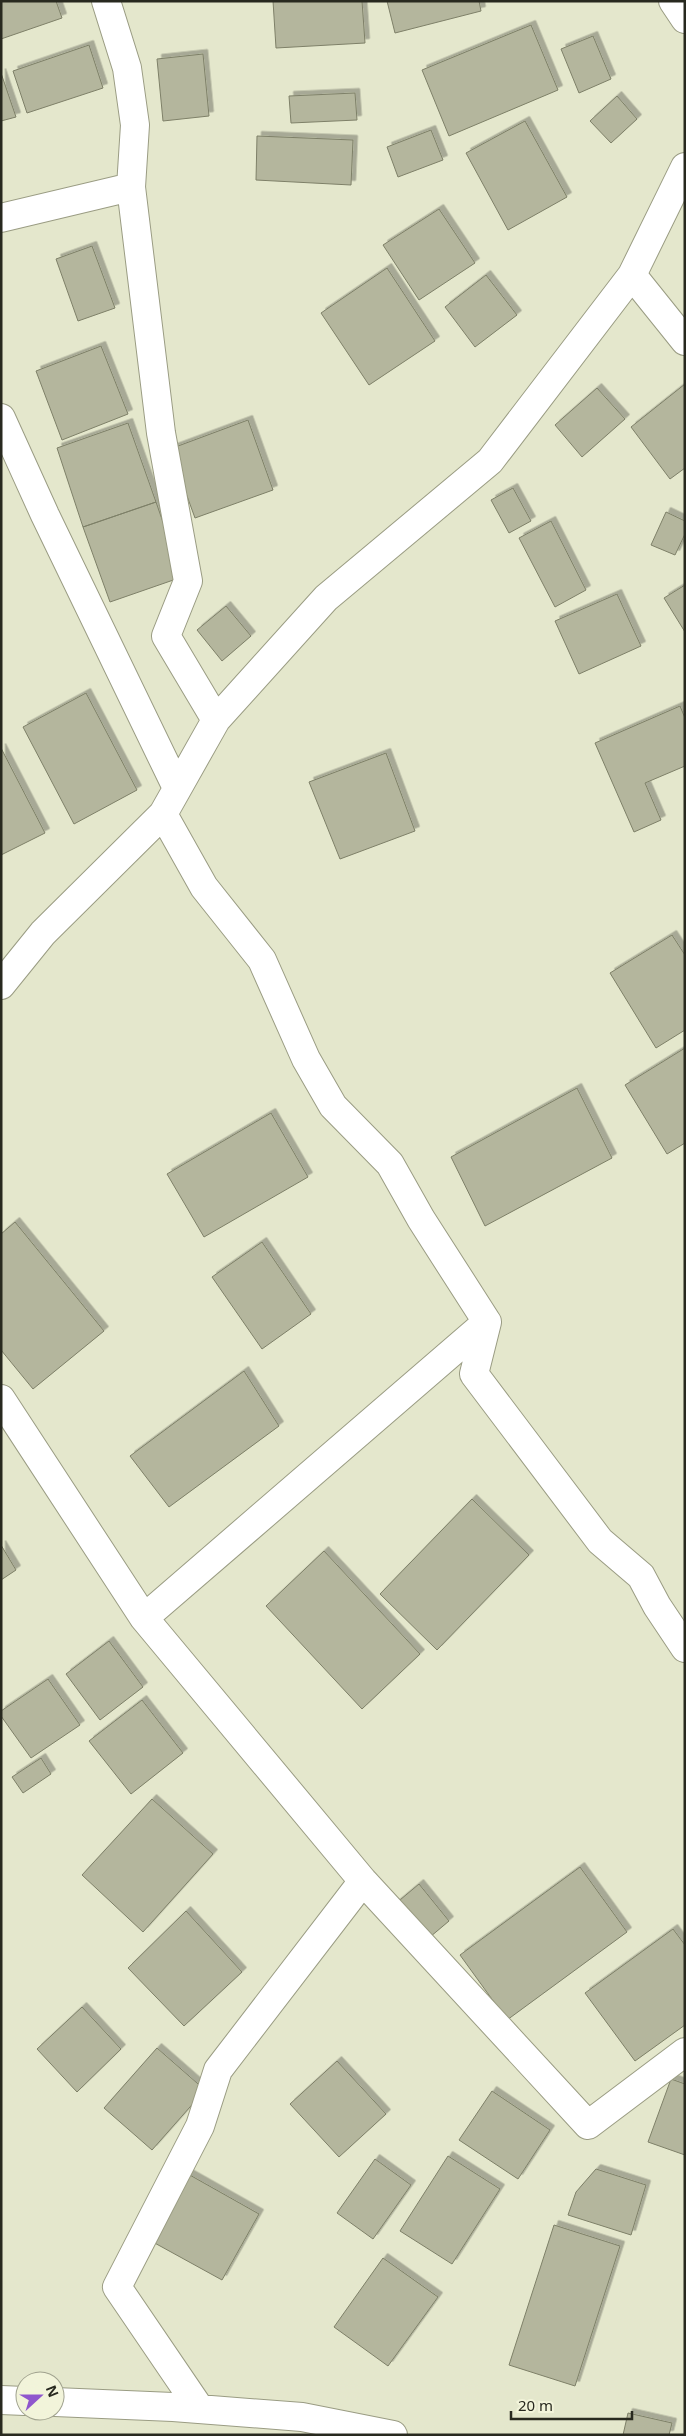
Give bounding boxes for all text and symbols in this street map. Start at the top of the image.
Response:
north arrow [15,2371,65,2421]
text: N [42,2382,64,2400]
scale bar [511,2388,632,2420]
text: 20 m [518,2395,553,2415]

